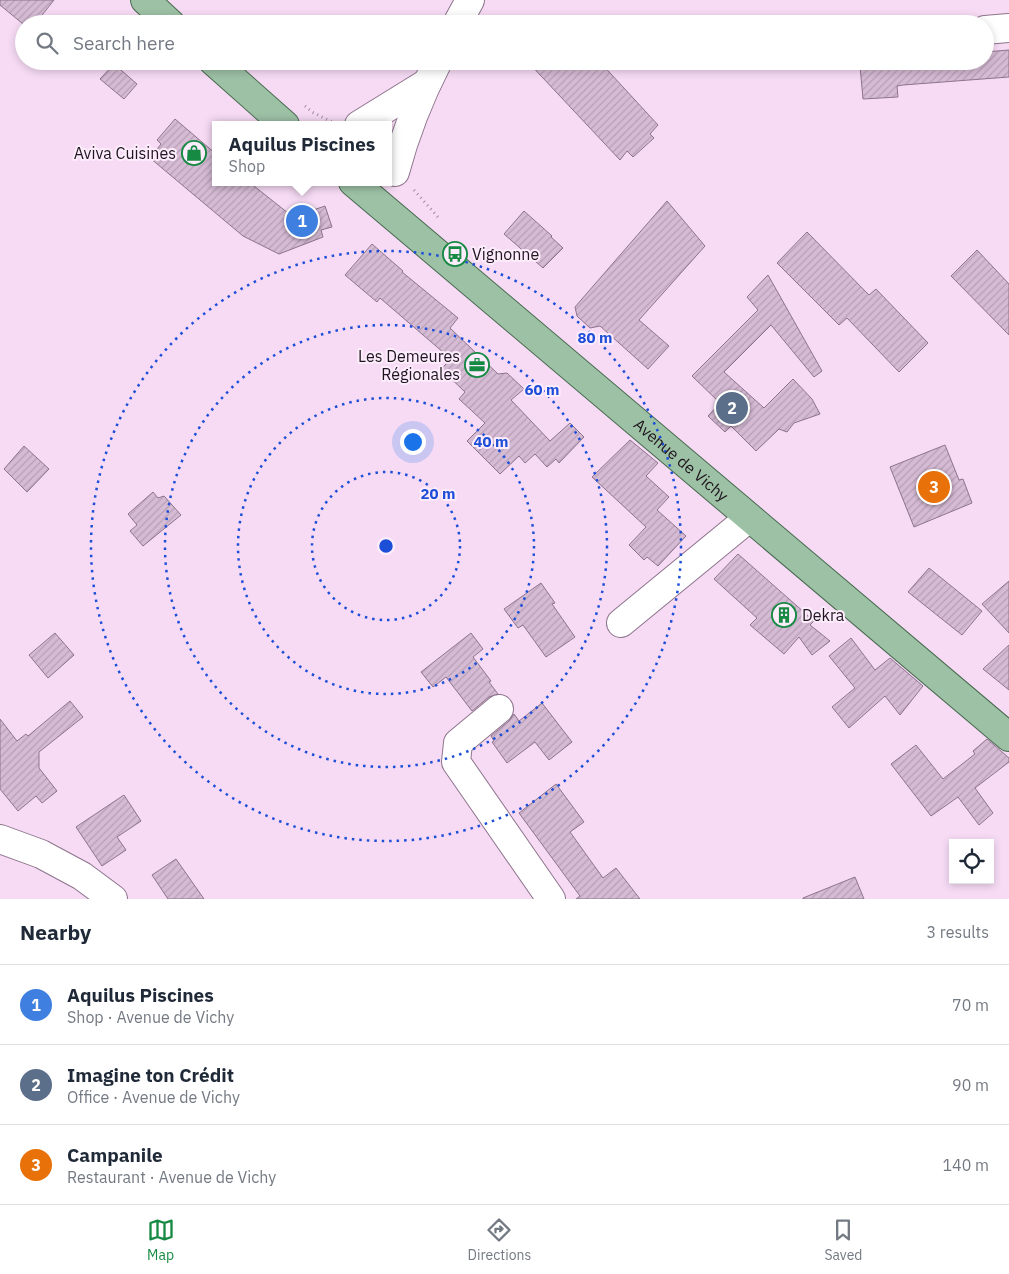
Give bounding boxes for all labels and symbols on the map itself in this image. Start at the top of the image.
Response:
shop icon: Aviva Cuisines [181,140,207,166]
place label: Aviva Cuisines [74,143,176,163]
pin: 1 [286,202,318,240]
bus stop icon: Vignonne [442,241,468,267]
place label: Vignonne [472,244,539,264]
text: 80 m [578,328,612,347]
place label: Les Demeures Régionales [358,346,460,384]
office icon: Les Demeures Régionales [464,352,490,378]
text: 60 m [525,380,559,399]
pin: 2 [716,389,748,427]
street label: Avenue de Vichy [630,414,733,505]
your location [400,429,426,455]
text: 40 m [474,432,508,451]
pin: 3 [918,468,950,506]
text: 20 m [421,484,455,503]
centre of rings [377,537,395,555]
building icon: Dekra [771,602,797,628]
place label: Dekra [802,605,845,625]

